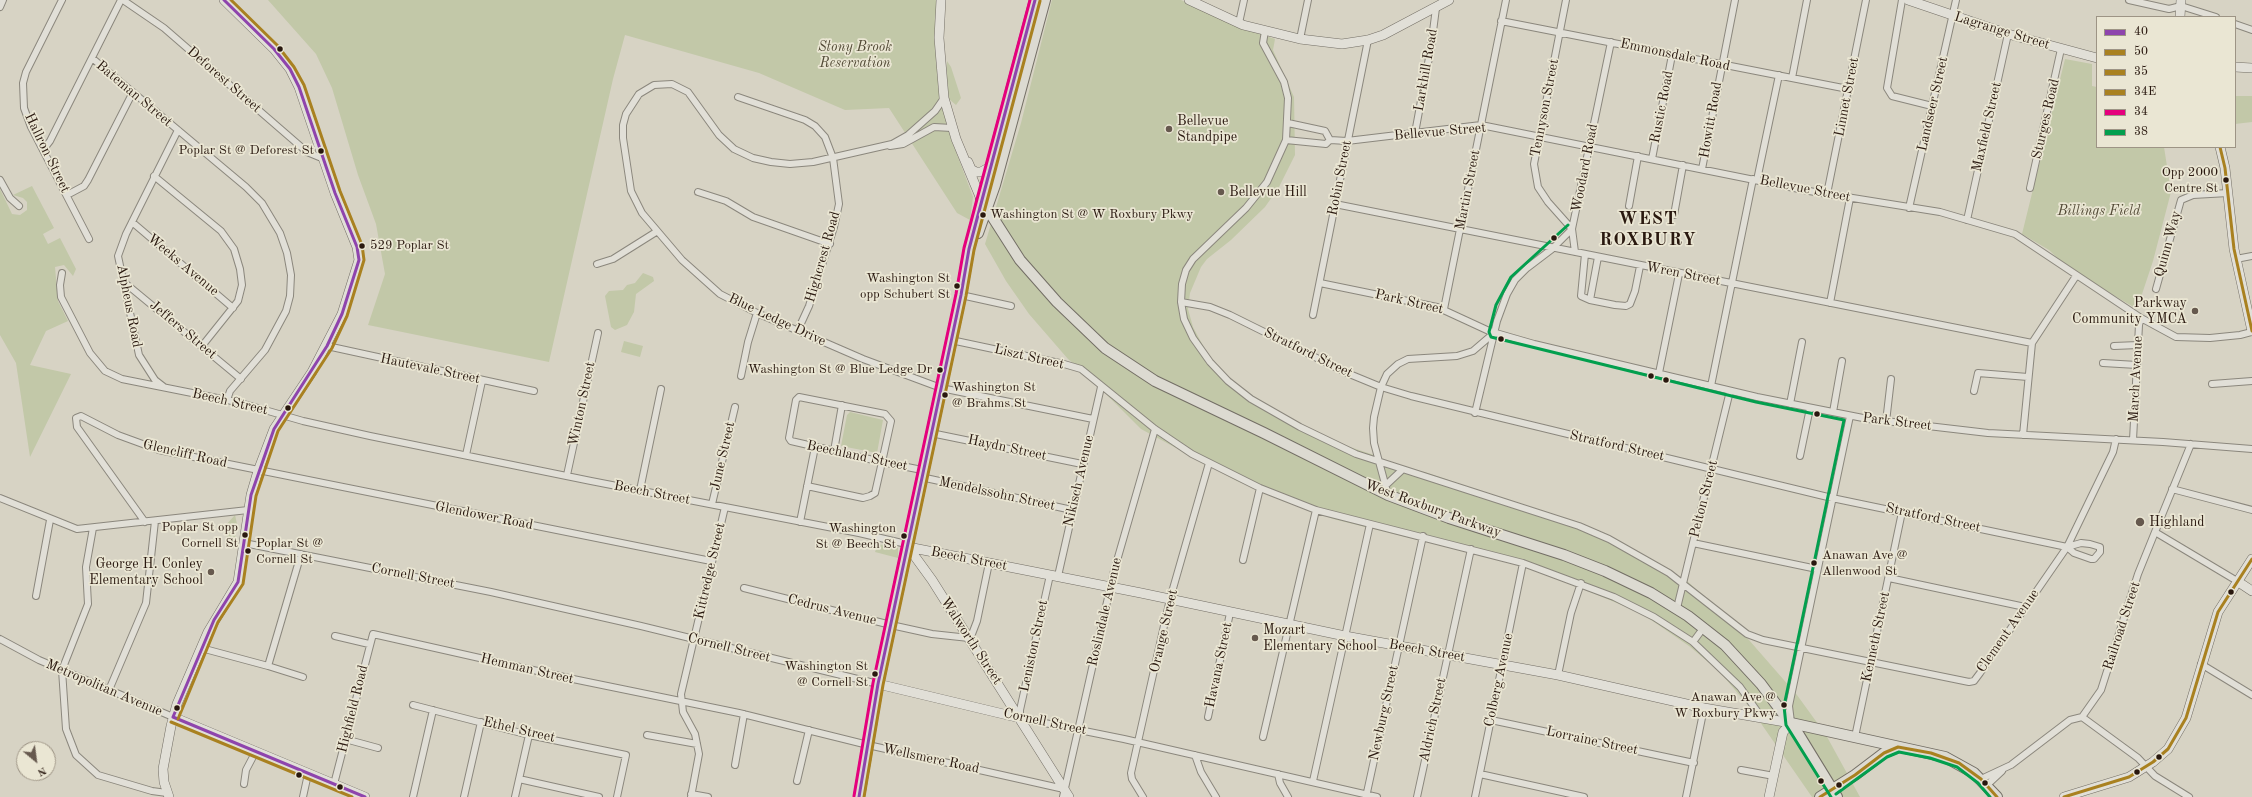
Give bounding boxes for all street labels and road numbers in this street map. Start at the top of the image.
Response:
street label: Lagrange Street [1952,8,2052,54]
street label: Larkhill Road [1410,27,1442,113]
street label: Emmonsdale Road [1618,35,1732,75]
street label: Deforest Street [183,43,265,117]
street label: Landseer Street [1914,55,1952,153]
street label: Linnet Street [1831,56,1863,138]
street label: Bateman Street [92,57,176,131]
street label: Tennyson Street [1527,58,1563,158]
street label: Rustic Road [1647,69,1677,145]
street label: Sturges Road [2029,77,2063,161]
street label: Howitt Road [1696,80,1726,160]
street label: Maxfield Street [1968,80,2006,174]
street label: Hallron Street [20,110,74,196]
street label: Bellevue Street [1393,120,1487,144]
street label: Woodard Road [1568,122,1602,214]
street label: Robin Street [1324,139,1356,217]
street label: Martin Street [1452,148,1484,232]
street label: Bellevue Street [1758,172,1852,206]
street label: Highcrest Road [802,209,844,305]
street label: Quinn Way [2151,209,2185,279]
street label: Weeks Avenue [144,230,222,300]
street label: Wren Street [1644,259,1722,289]
street label: Alpheus Road [113,263,145,349]
street label: Park Street [1373,286,1445,318]
street label: Blue Ledge Drive [725,290,829,350]
street label: Jeffers Street [146,297,220,363]
street label: Stratford Street [1261,324,1355,382]
street label: March Avenue [2125,335,2147,423]
street label: Liszt Street [992,341,1066,373]
street label: Hautevale Street [378,350,482,388]
street label: Winton Street [565,360,599,448]
street label: Beech Street [190,385,270,419]
street label: Park Street [1861,409,1933,435]
street label: June Street [707,420,739,492]
street label: Stratford Street [1568,427,1666,465]
street label: Haydn Street [966,431,1048,465]
street label: Nikisch Avenue [1060,433,1098,529]
street label: Glencliff Road [141,436,229,472]
street label: Beechland Street [805,437,909,475]
street label: Pelton Street [1686,458,1722,540]
street label: Mendelssohn Street [937,473,1057,515]
street label: West Roxbury Parkway [1362,476,1504,542]
street label: Beech Street [612,477,692,509]
street label: Glendower Road [434,498,534,534]
street label: Stratford Street [1884,500,1982,536]
street label: Kittredge Street [691,521,729,621]
street label: Beech Street [929,543,1009,575]
street label: Roslindale Avenue [1084,556,1126,668]
street label: Cornell Street [370,560,456,592]
street label: Railroad Street [2100,579,2144,673]
street label: Clement Avenue [1973,586,2043,676]
street label: Orange Street [1146,588,1182,674]
street label: Kenneth Street [1858,590,1894,684]
street label: Cedrus Avenue [786,591,878,629]
street label: Walworth Street [936,594,1006,688]
street label: Leniston Street [1016,598,1052,694]
street label: Havana Street [1202,621,1236,709]
street label: Cornell Street [686,630,772,666]
street label: Colberg Avenue [1481,632,1517,728]
street label: Beech Street [1387,636,1467,666]
street label: Hemman Street [479,650,575,688]
street label: Metropolitan Avenue [43,656,165,720]
street label: Highfield Road [334,663,372,755]
street label: Newburg Street [1366,664,1402,762]
street label: Aldrich Street [1416,676,1450,764]
street label: Cornell Street [1002,705,1088,739]
street label: Ethel Street [481,714,557,746]
street label: Lorraine Street [1545,723,1639,759]
street label: Wellsmere Road [881,741,981,777]

